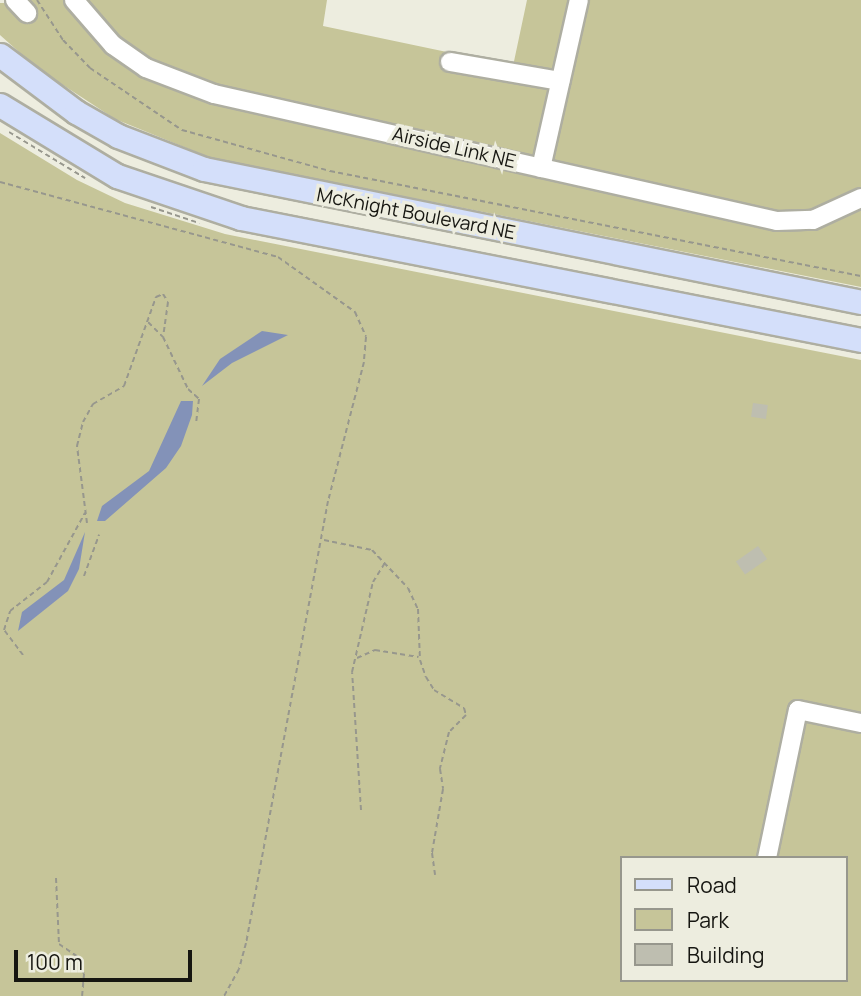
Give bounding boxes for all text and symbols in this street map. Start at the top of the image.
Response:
street label: Airside Link NE [390,123,518,173]
street label: McKnight Boulevard NE [315,184,517,244]
legend [620,856,847,982]
text: Road [687,871,737,899]
text: Park [687,906,729,934]
scale bar [18,936,196,980]
text: Building [687,941,764,969]
text: 100 m [27,948,83,976]

